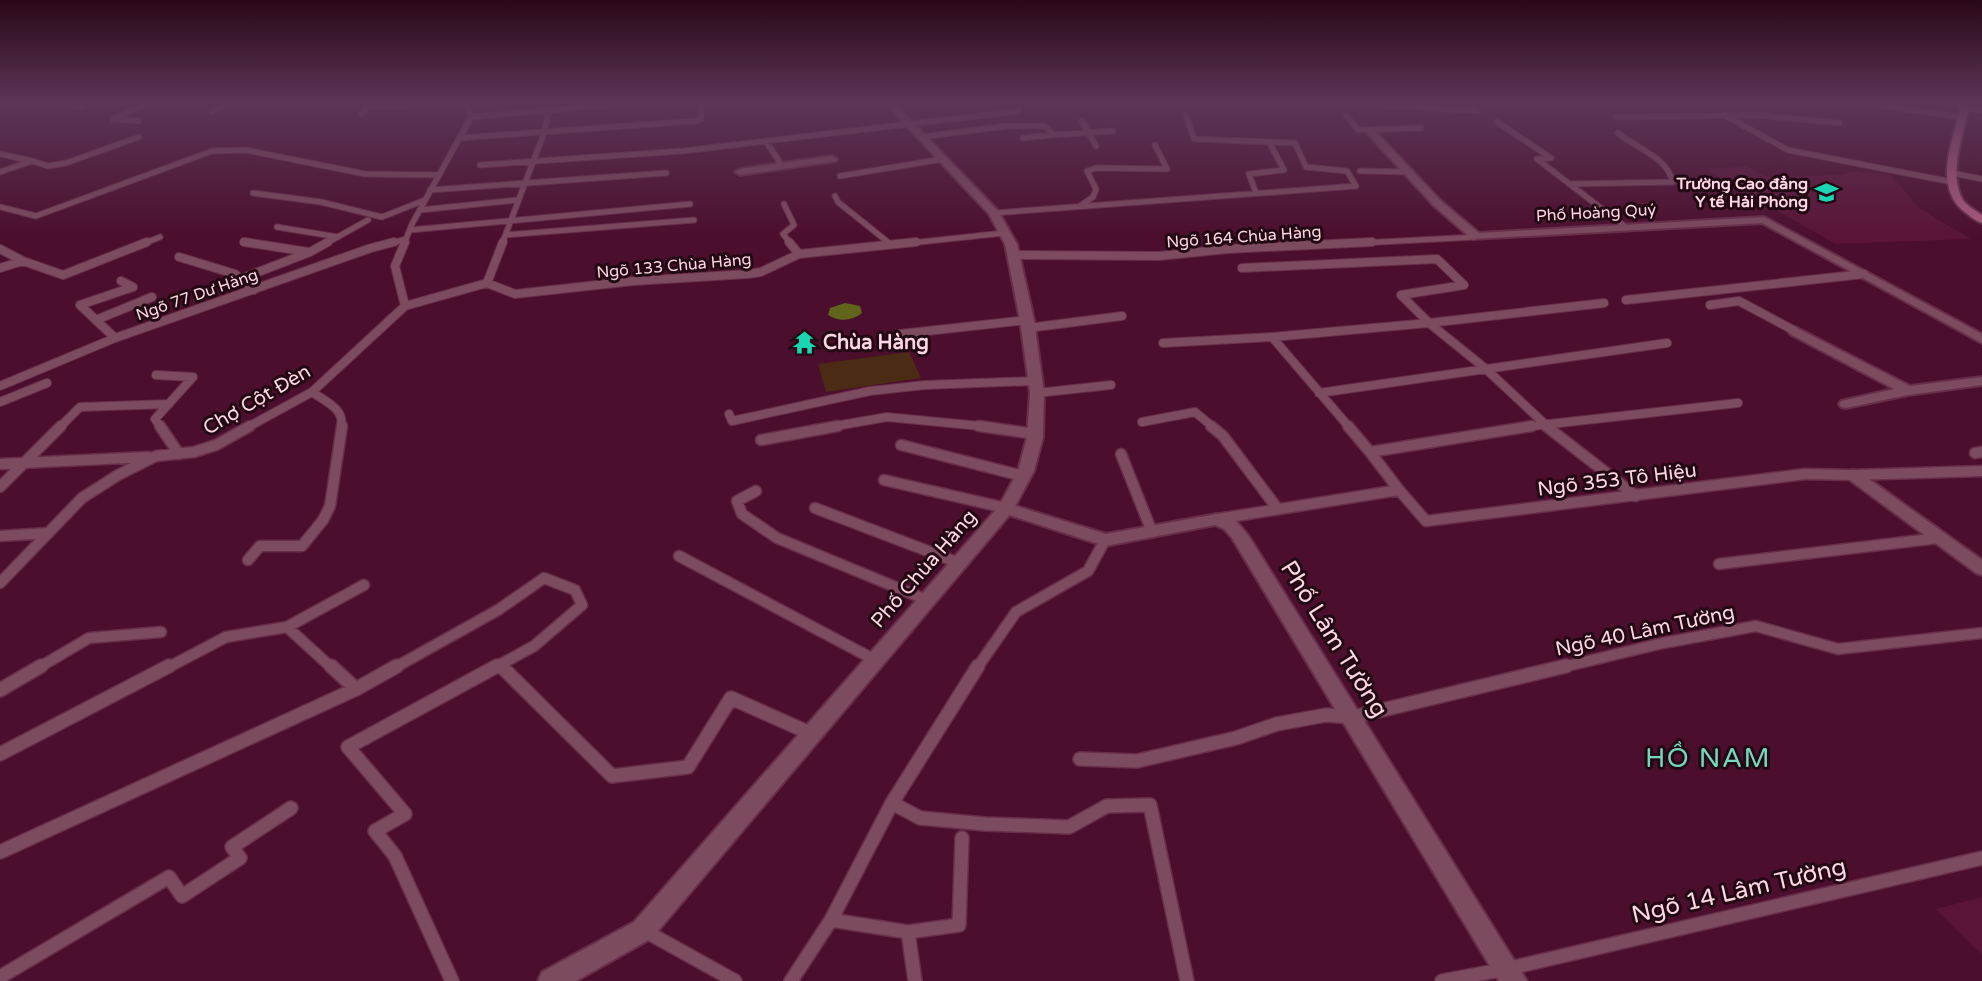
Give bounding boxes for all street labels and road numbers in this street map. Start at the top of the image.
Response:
street label: Phố Hoàng Quý [1536,200,1657,226]
street label: Ngõ 164 Chùa Hàng [1166,222,1322,252]
street label: Ngõ 133 Chùa Hàng [596,249,752,283]
street label: Ngõ 77 Dư Hàng [133,265,261,325]
street label: Chợ Cột Đèn [199,360,315,440]
street label: Ngõ 353 Tô Hiệu [1536,458,1698,502]
street label: Phố Chùa Hàng [866,505,982,633]
street label: Phố Lâm Tường [1274,555,1394,723]
street label: Ngõ 40 Lâm Tường [1553,600,1737,662]
street label: Ngõ 14 Lâm Tường [1629,852,1849,930]

